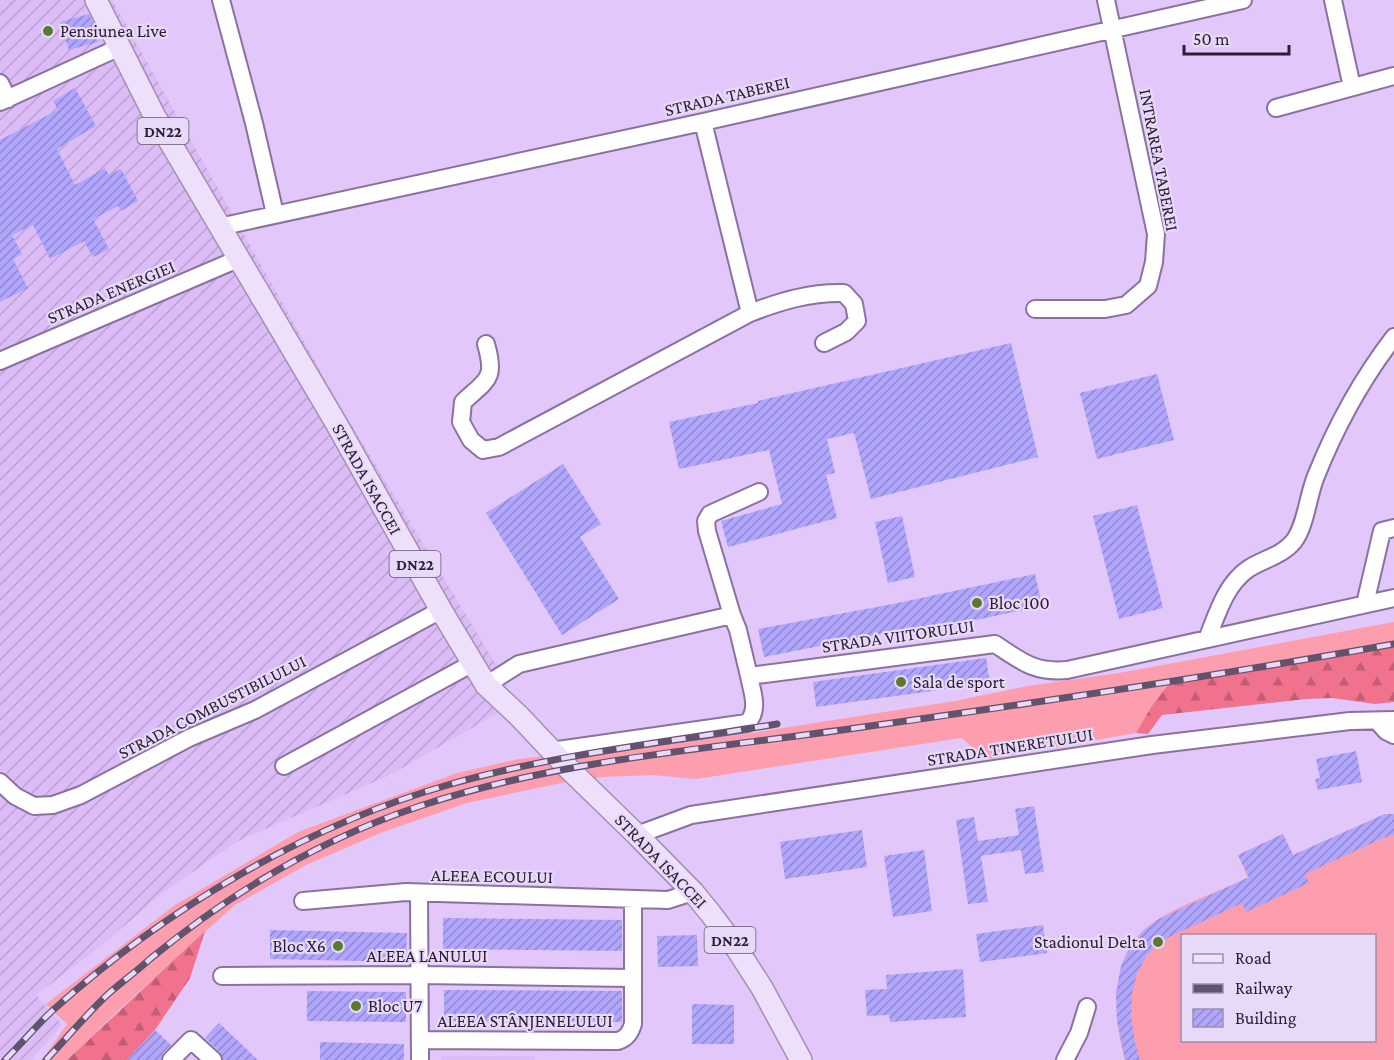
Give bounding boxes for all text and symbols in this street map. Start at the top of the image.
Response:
scale bar [1184,18,1289,56]
place label: Pensiunea Live [60,21,167,41]
marker: Pensiunea Live [41,24,55,38]
text: 50 m [1193,29,1230,49]
street label: STRADA TABEREI [663,72,791,120]
street label: INTRAREA TABEREI [1135,87,1183,233]
road number: DN22 [138,118,188,144]
street label: STRADA ENERGIEI [44,256,178,328]
street label: STRADA ISACCEI [328,420,406,538]
road number: DN22 [390,551,440,577]
place label: Bloc 100 [989,593,1050,613]
marker: Bloc 100 [970,596,984,610]
street label: STRADA VIITORULUI [821,615,975,657]
street label: STRADA COMBUSTIBILULUI [115,651,309,763]
place label: Sala de sport [913,672,1006,692]
marker: Sala de sport [894,675,908,689]
street label: STRADA TINERETULUI [926,724,1094,770]
street label: STRADA ISACCEI [611,810,711,912]
street label: ALEEA ECOULUI [431,865,553,887]
road number: DN22 [704,927,756,953]
place label: Stadionul Delta [1034,932,1146,952]
legend [1181,934,1376,1042]
marker: Stadionul Delta [1151,935,1165,949]
place label: Bloc X6 [272,936,326,956]
marker: Bloc X6 [331,939,345,953]
street label: ALEEA LANULUI [366,946,488,966]
text: Road [1235,948,1272,968]
text: Railway [1235,978,1293,998]
place label: Bloc U7 [368,996,422,1016]
marker: Bloc U7 [349,999,363,1013]
text: Building [1235,1008,1297,1028]
street label: ALEEA STÂNJENELULUI [437,1011,613,1031]

